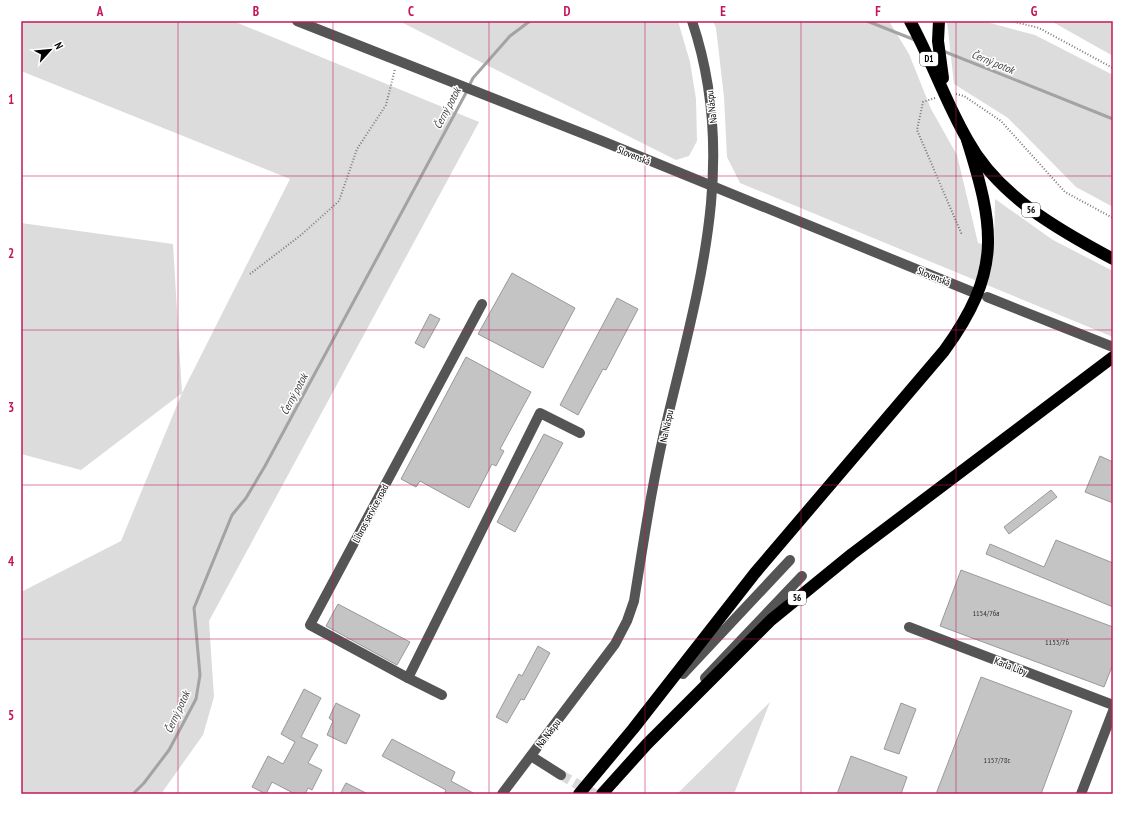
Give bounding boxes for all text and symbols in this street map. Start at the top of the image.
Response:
text: A [96,3,104,20]
text: B [253,3,259,20]
text: C [408,3,414,20]
text: D [564,3,571,20]
text: E [720,3,726,20]
text: F [875,3,881,20]
text: G [1031,3,1038,20]
north arrow [30,30,70,70]
text: N [51,40,67,51]
water label: Černý potok [970,47,1018,78]
road number: D1 [920,52,938,66]
water label: Černý potok [430,83,464,131]
street label: Na Náspu [703,90,720,124]
text: 1 [8,91,14,108]
street label: Slovenská [615,143,652,168]
road number: 56 [1022,203,1040,217]
text: 2 [8,245,14,262]
street label: Slovenská [915,264,952,289]
water label: Černý potok [277,369,311,417]
text: 3 [8,399,14,416]
street label: Na Náspu [657,409,676,444]
street label: Libros service road [350,482,391,545]
text: 4 [8,553,15,570]
road number: 56 [788,591,806,605]
house number: 1154/76a [972,608,1000,618]
house number: 1153/76 [1045,637,1069,647]
street label: Karla Líby [993,654,1029,679]
water label: Černý potok [161,687,194,735]
text: 5 [8,707,14,724]
street label: Na Náspu [533,716,564,750]
house number: 1157/78c [984,755,1011,765]

